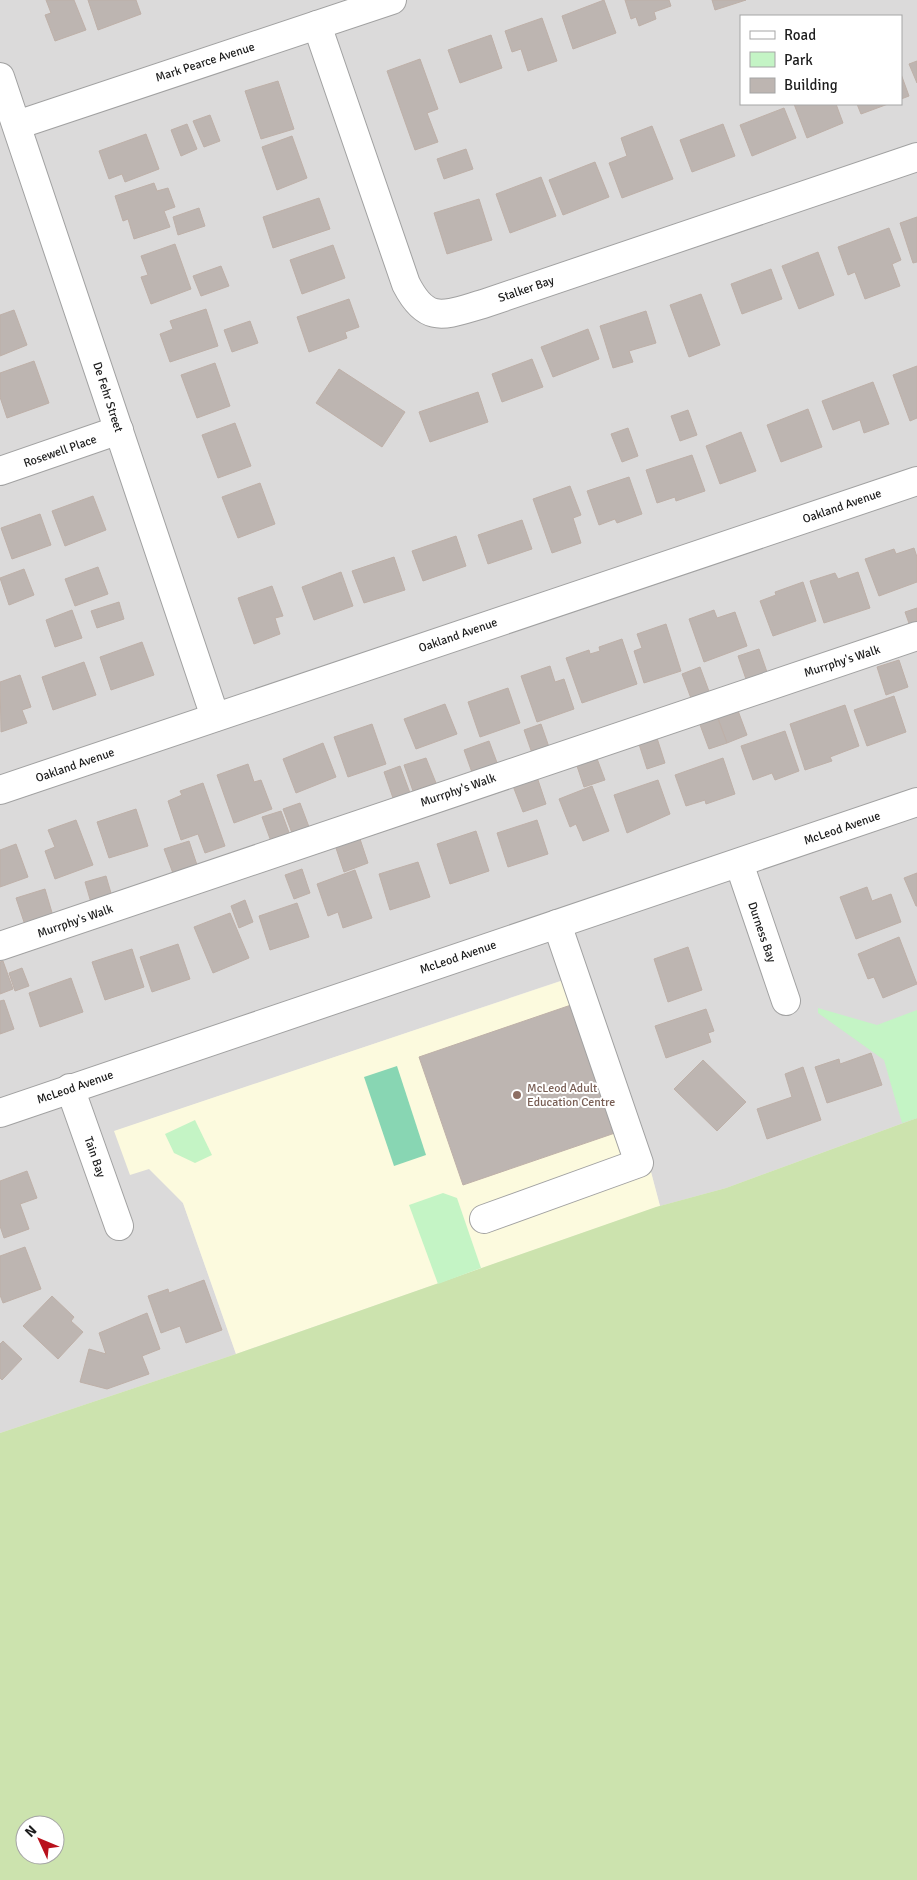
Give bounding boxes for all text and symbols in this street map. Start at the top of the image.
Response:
legend [740,15,902,105]
text: Road [784,26,816,44]
street label: Mark Pearce Avenue [154,39,257,86]
text: Park [784,51,813,69]
text: Building [784,76,838,94]
street label: Stalker Bay [496,273,556,306]
street label: De Fehr Street [89,360,126,434]
street label: Rosewell Place [22,432,99,471]
street label: Oakland Avenue [801,486,884,527]
street label: Oakland Avenue [417,615,500,656]
street label: Murrphy's Walk [802,642,882,681]
street label: Oakland Avenue [34,745,117,786]
street label: Murrphy's Walk [418,770,498,810]
street label: McLeod Avenue [802,808,882,849]
street label: Durness Bay [744,900,779,965]
street label: Murrphy's Walk [35,901,115,941]
street label: McLeod Avenue [418,937,498,978]
street label: McLeod Avenue [35,1067,115,1108]
place label: McLeod Adult Education Centre [527,1081,615,1110]
marker: McLeod Adult Education Centre [511,1089,523,1101]
street label: Tain Bay [81,1135,109,1180]
north arrow [15,1815,65,1865]
text: N [22,1822,41,1841]

